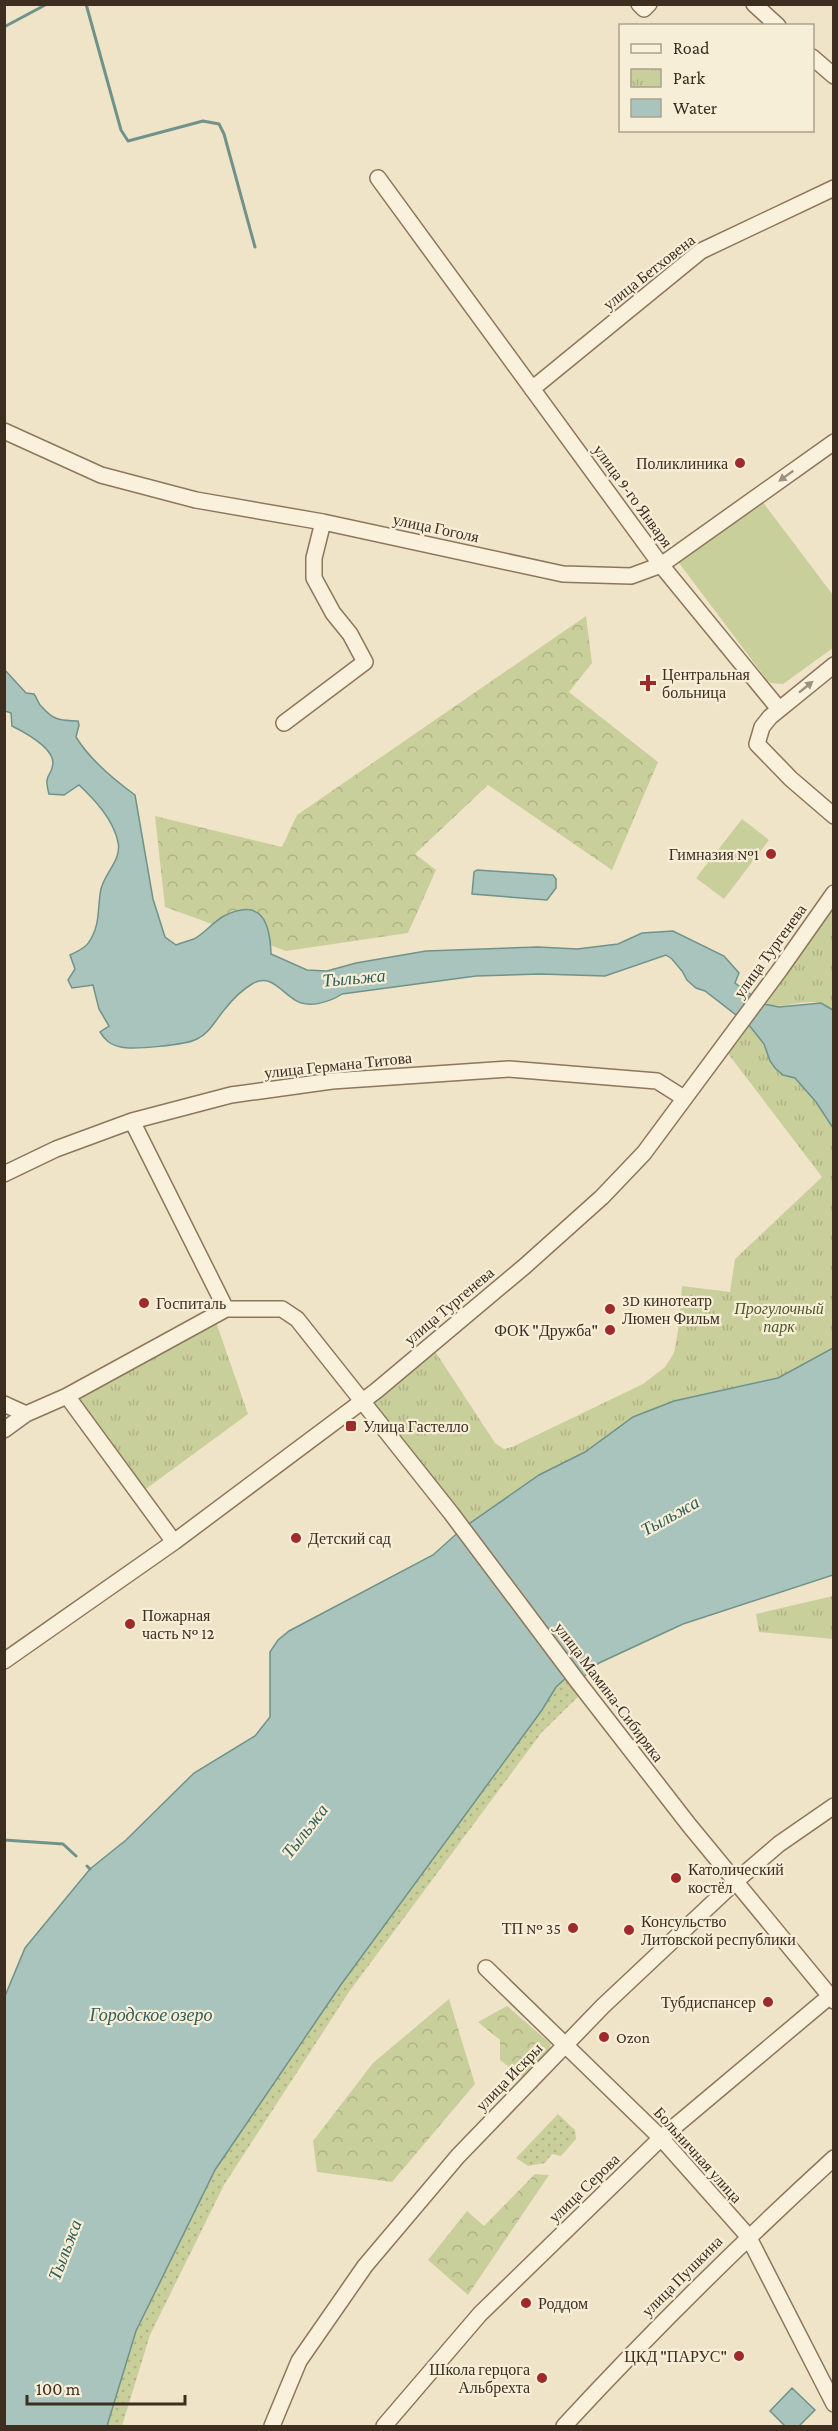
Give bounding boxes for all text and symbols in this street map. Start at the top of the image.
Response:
legend [619,24,814,132]
text: Road [673,38,710,58]
text: Park [673,68,705,88]
text: Water [673,98,718,118]
street label: улица Бетховена [600,231,699,314]
street label: улица 9-го Января [589,441,676,552]
place label: Поликлиника [636,455,728,472]
marker: Поликлиника [733,456,747,470]
one-way arrow [778,470,794,482]
street label: улица Гоголя [391,511,481,547]
place label: Центральная больница [662,666,751,702]
marker: Центральная больница [639,674,657,692]
one-way arrow [799,682,814,694]
place label: Гимназия №1 [669,846,759,863]
marker: Гимназия №1 [764,847,778,861]
street label: улица Тургенева [730,901,810,1002]
water label: Тыльжа [322,965,386,991]
street label: улица Германа Титова [263,1049,413,1082]
street label: улица Тургенева [401,1264,498,1349]
place label: 3D кинотеатр Люмен Фильм [622,1292,720,1327]
place label: Госпиталь [156,1295,226,1312]
marker: Госпиталь [137,1296,151,1310]
park label: Прогулочный парк [733,1300,824,1336]
marker: 3D кинотеатр Люмен Фильм [603,1302,617,1316]
place label: ФОК "Дружба" [494,1322,598,1340]
marker: ФОК "Дружба" [603,1323,617,1337]
place label: Улица Гастелло [363,1418,469,1436]
marker: Улица Гастелло [344,1419,358,1433]
water label: Тыльжа [638,1492,702,1540]
place label: Детский сад [308,1530,391,1548]
marker: Детский сад [289,1531,303,1545]
place label: Пожарная часть № 12 [142,1607,215,1642]
marker: Пожарная часть № 12 [123,1617,137,1631]
street label: улица Мамина-Сибиряка [550,1619,667,1766]
water label: Тыльжа [278,1800,332,1862]
place label: Католический костёл [688,1861,784,1896]
marker: Католический костёл [669,1871,683,1885]
place label: Консульство Литовской республики [641,1913,796,1949]
place label: ТП № 35 [502,1920,561,1937]
marker: ТП № 35 [566,1921,580,1935]
marker: Консульство Литовской республики [622,1923,636,1937]
place label: Тубдиспансер [661,1994,756,2012]
marker: Тубдиспансер [761,1995,775,2009]
water label: Городское озеро [88,2005,213,2025]
place label: Ozon [616,2029,650,2046]
marker: Ozon [597,2030,611,2044]
street label: улица Искры [472,2039,546,2115]
street label: Больничная улица [650,2104,745,2207]
street label: улица Серова [545,2150,623,2226]
water label: Тыльжа [44,2217,86,2283]
street label: улица Пушкина [638,2232,726,2320]
place label: Роддом [538,2295,588,2313]
marker: Роддом [519,2296,533,2310]
place label: ЦКД "ПАРУС" [624,2348,727,2366]
marker: ЦКД "ПАРУС" [732,2349,746,2363]
place label: Школа герцога Альбрехта [429,2361,530,2397]
scale bar [27,2368,184,2406]
marker: Школа герцога Альбрехта [535,2371,549,2385]
text: 100 m [36,2379,81,2399]

